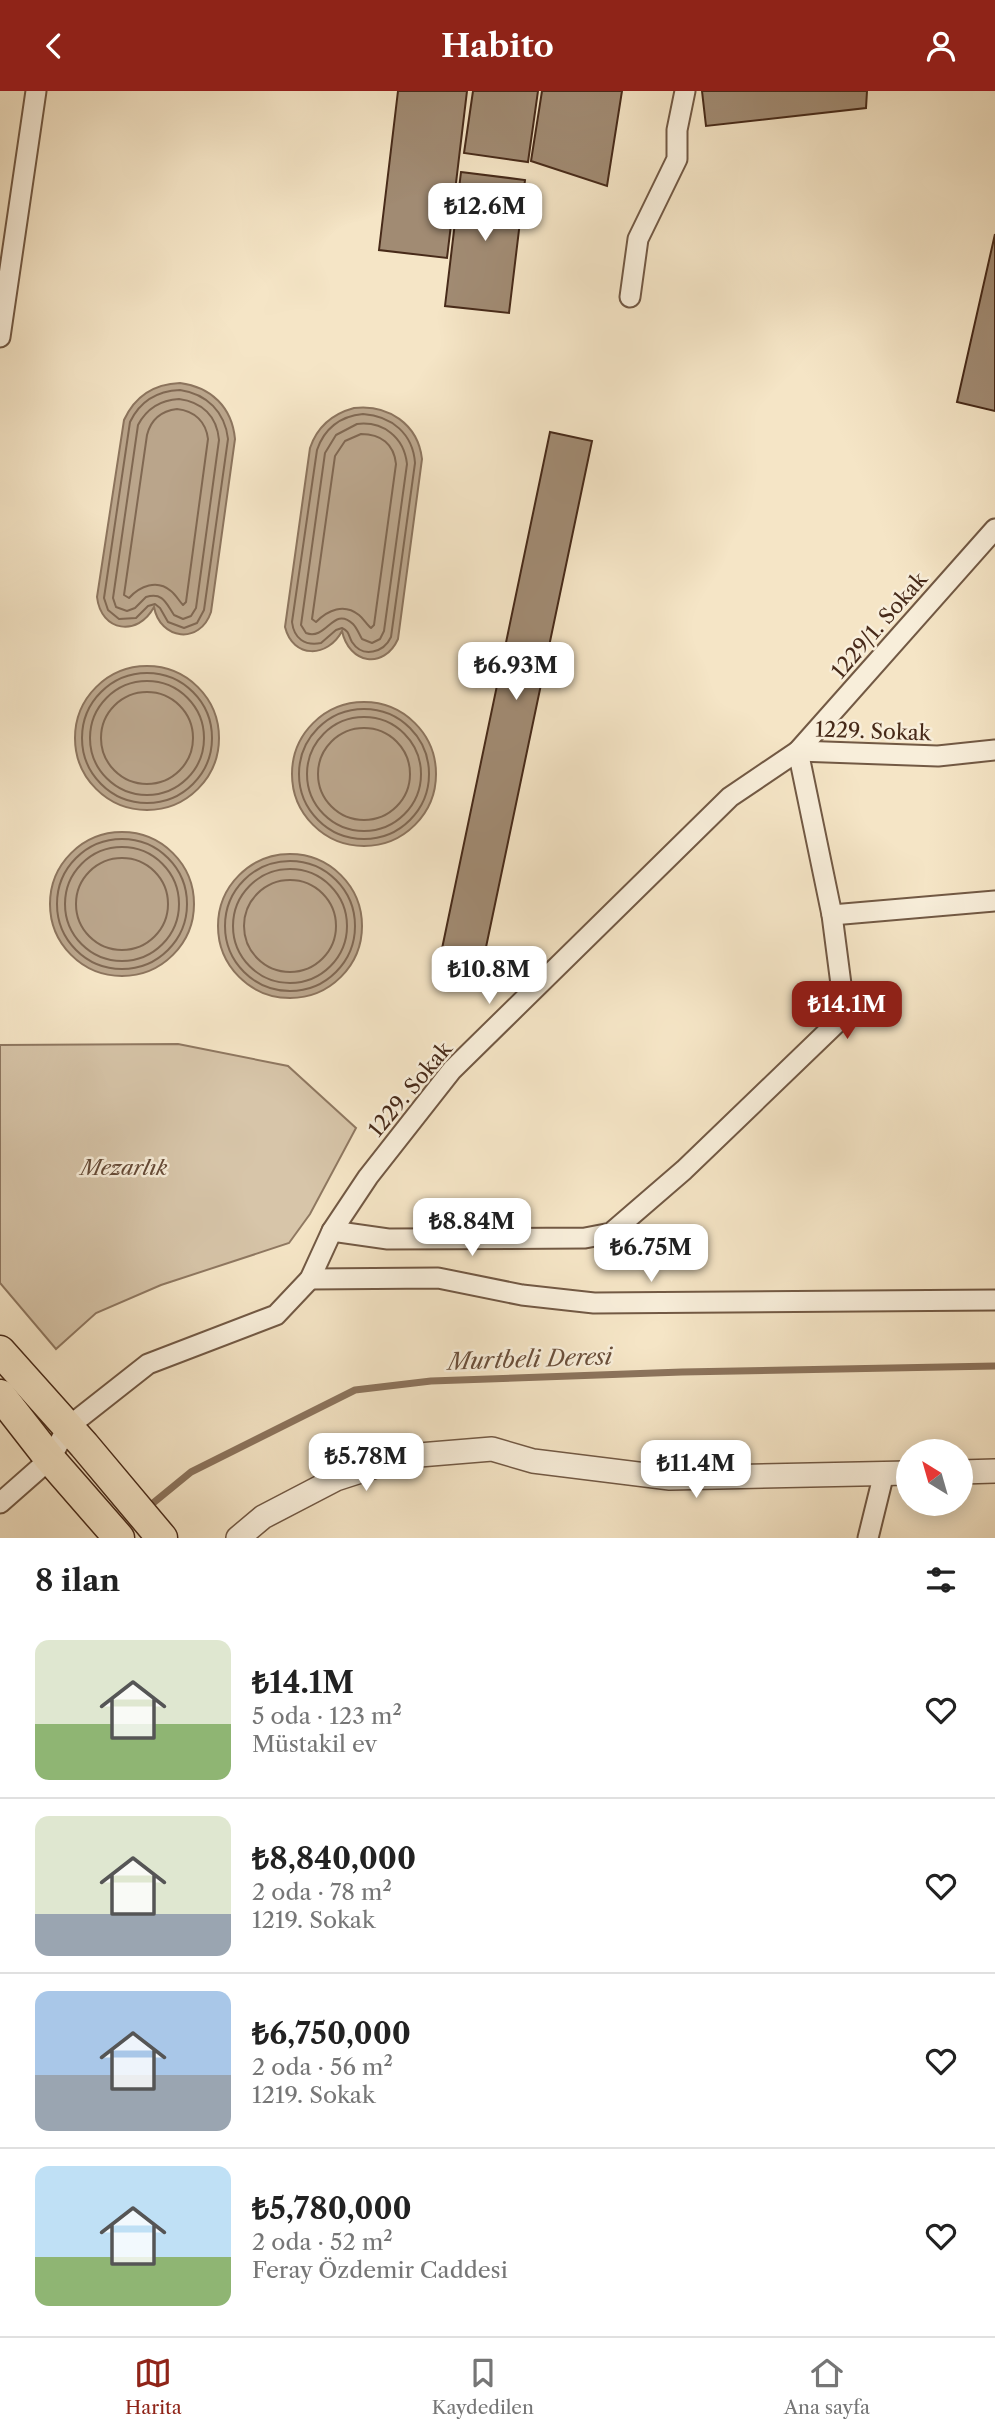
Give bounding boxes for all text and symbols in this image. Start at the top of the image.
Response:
text: Habito [441,26,554,65]
icon: back [35,27,73,65]
icon: person [922,27,960,65]
pin: ₺12.6M [428,183,542,243]
text: ₺12.6M [444,192,526,220]
street label: 1229/1. Sokak [826,566,932,683]
pin: ₺6.93M [459,643,573,702]
text: ₺6.93M [474,651,558,679]
street label: 1229. Sokak [815,716,932,746]
pin: ₺10.8M [432,947,546,1006]
text: ₺10.8M [448,955,530,983]
pin: ₺14.1M [790,981,904,1041]
text: ₺14.1M [808,990,886,1018]
street label: 1229. Sokak [363,1036,457,1141]
park label: Mezarlık [78,1155,167,1180]
pin: ₺8.84M [415,1199,529,1258]
text: ₺8.84M [429,1207,515,1235]
pin: ₺6.75M [594,1225,708,1284]
text: ₺6.75M [610,1233,692,1261]
water label: Murtbeli Deresi [444,1342,614,1376]
pin: ₺5.78M [309,1433,423,1493]
north arrow [896,1439,973,1515]
map controls [896,1439,973,1516]
pin: ₺11.4M [639,1441,753,1500]
text: ₺5.78M [325,1442,407,1470]
text: ₺11.4M [657,1449,735,1477]
icon: filters [922,1561,960,1599]
text: 8 ilan [35,1562,120,1599]
text: ₺14.1M [252,1664,354,1701]
icon: home [91,1668,175,1752]
icon: heart [922,1691,960,1729]
text: 5 oda · 123 m² [252,1702,402,1730]
text: Müstakil ev [252,1730,377,1758]
text: ₺8,840,000 [252,1840,416,1877]
icon: home [91,1844,175,1928]
icon: heart [922,1867,960,1905]
text: 2 oda · 78 m² [252,1878,392,1906]
text: 1219. Sokak [252,1906,375,1934]
text: ₺6,750,000 [252,2015,411,2052]
icon: home [91,2019,175,2103]
icon: heart [922,2042,960,2080]
text: 2 oda · 56 m² [252,2053,393,2081]
text: 1219. Sokak [252,2081,375,2109]
text: ₺5,780,000 [252,2190,412,2227]
icon: home [91,2194,175,2278]
icon: heart [922,2217,960,2255]
text: 2 oda · 52 m² [252,2228,393,2256]
text: Feray Özdemir Caddesi [252,2256,508,2284]
tab: Harita [125,2354,182,2419]
tab: Kaydedilen [432,2354,534,2419]
tab: Ana sayfa [784,2354,870,2419]

